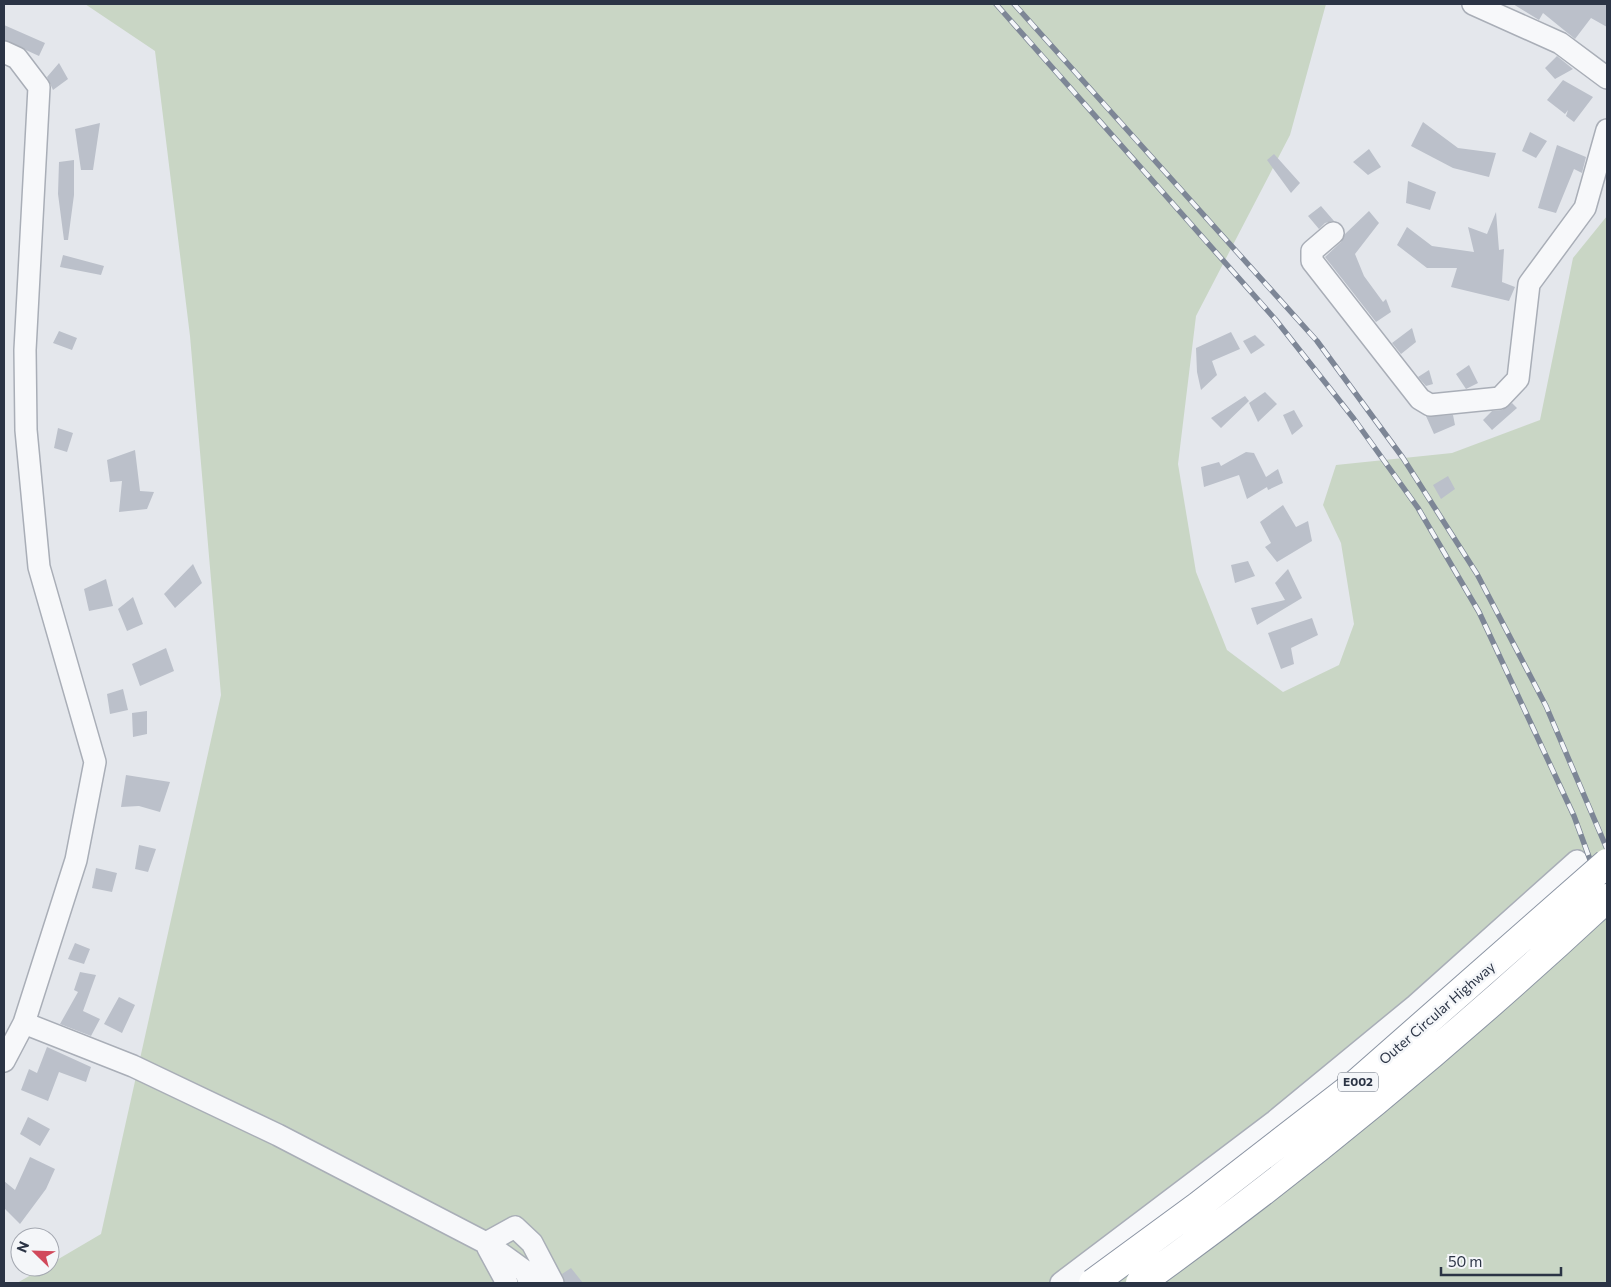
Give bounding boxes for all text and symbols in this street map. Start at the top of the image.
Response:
street label: Outer Circular Highway [1375,958,1498,1068]
road number: E002 [1338,1072,1378,1092]
north arrow [10,1227,60,1277]
text: N [13,1239,32,1255]
scale bar [1441,1244,1561,1276]
text: 50 m [1448,1252,1482,1270]

